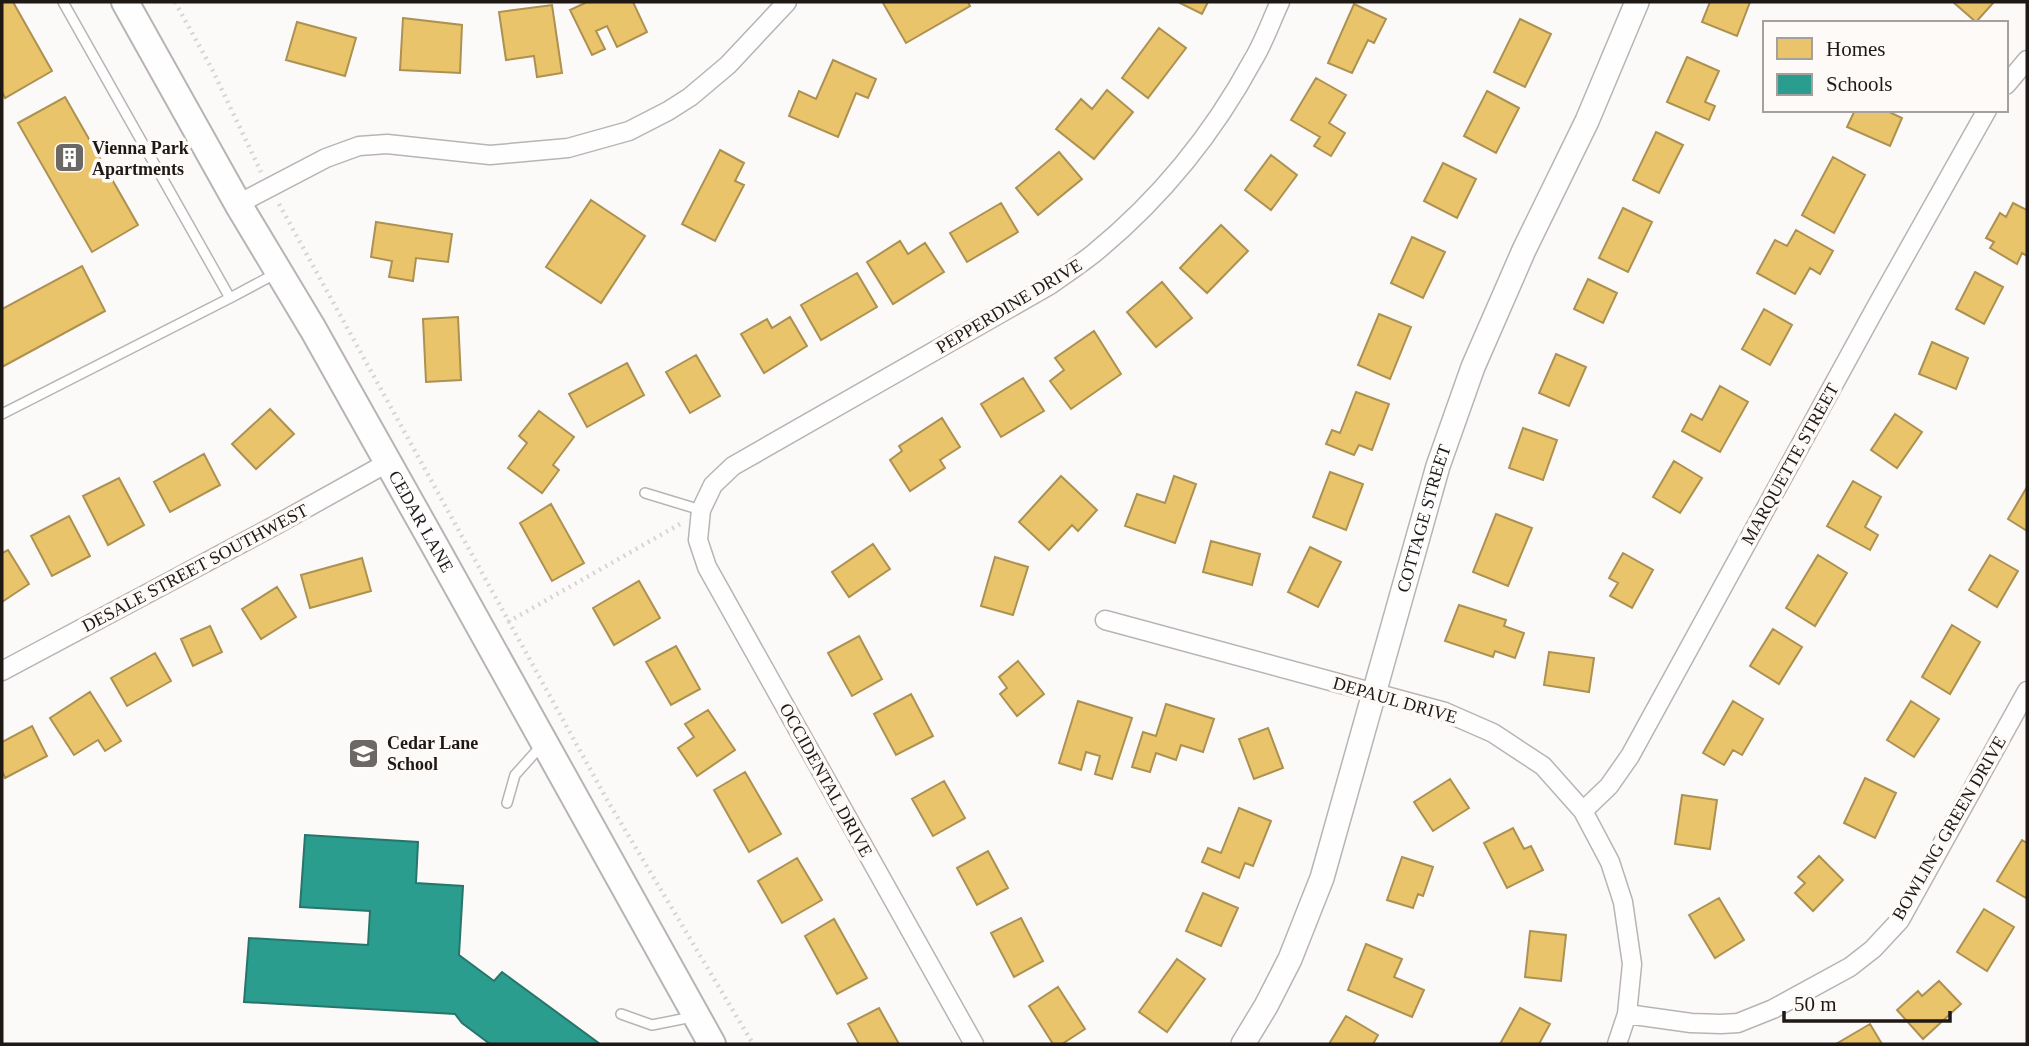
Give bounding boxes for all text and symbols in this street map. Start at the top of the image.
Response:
legend [1763,21,2008,112]
text: Homes [1826,37,1886,61]
text: Schools [1826,72,1893,96]
place label: Vienna Park Apartments [92,138,189,179]
building icon: Vienna Park Apartments [52,141,86,175]
street label: PEPPERDINE DRIVE [932,255,1086,357]
street label: MARQUETTE STREET [1737,380,1843,548]
street label: COTTAGE STREET [1393,442,1455,595]
street label: CEDAR LANE [385,467,458,576]
street label: DESALE STREET SOUTHWEST [79,500,311,636]
street label: DEPAUL DRIVE [1331,673,1459,727]
street label: OCCIDENTAL DRIVE [775,700,877,860]
place label: Cedar Lane School [387,733,478,774]
street label: BOWLING GREEN DRIVE [1888,733,2010,923]
school or university icon: Cedar Lane School [347,736,381,770]
scale bar [1784,979,1950,1023]
text: 50 m [1794,992,1837,1016]

